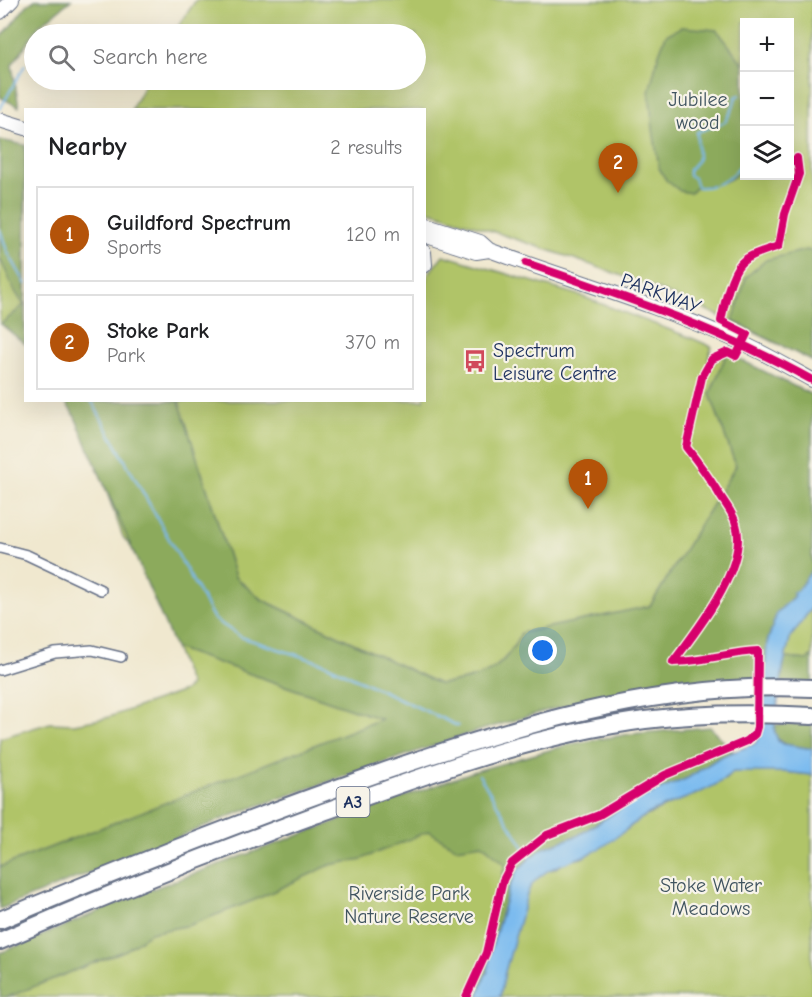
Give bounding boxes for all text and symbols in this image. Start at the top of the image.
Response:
map controls [740,18,794,180]
button: + [740,18,794,72]
search box [24,24,426,90]
icon: search [45,41,78,74]
text: Search here [93,44,208,70]
button: − [740,72,794,126]
park label: Jubilee wood [668,88,728,134]
button: layers [740,126,794,180]
text: Nearby [48,132,127,162]
text: 2 results [330,136,402,159]
pin: 2 [598,144,638,193]
text: Guildford Spectrum [107,210,291,236]
text: 1 [66,223,73,246]
text: 120 m [346,223,400,246]
text: Sports [107,236,161,259]
street label: PARKWAY [618,268,704,319]
text: Stoke Park [107,318,209,344]
text: 2 [65,331,74,354]
text: 370 m [345,331,400,354]
place label: Spectrum Leisure Centre [493,339,617,385]
text: Park [107,344,145,367]
bus stop icon: Spectrum Leisure Centre [462,348,488,374]
pin: 1 [568,460,608,509]
your location [528,636,557,665]
road number: A3 [336,787,370,817]
park label: Stoke Water Meadows [660,874,762,920]
park label: Riverside Park Nature Reserve [344,882,474,928]

